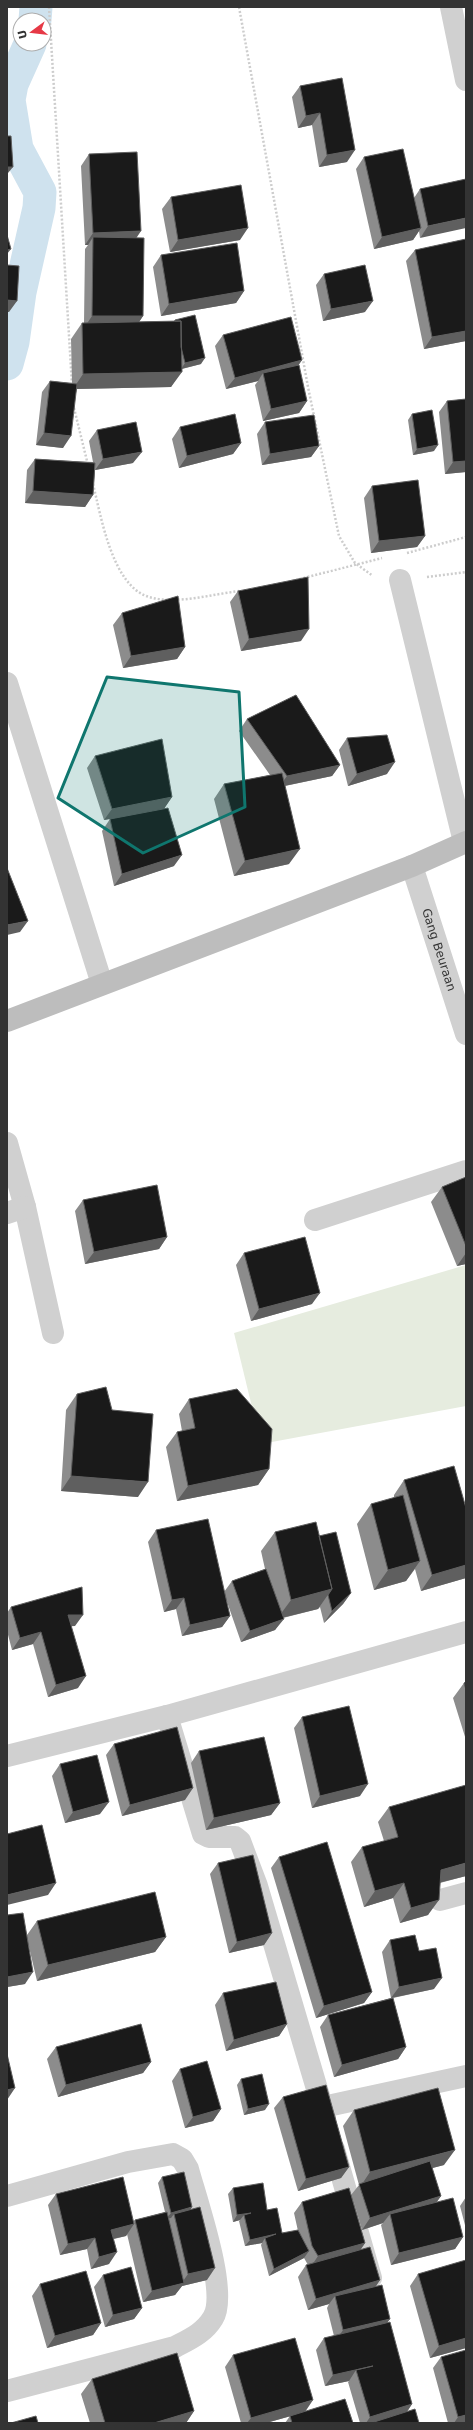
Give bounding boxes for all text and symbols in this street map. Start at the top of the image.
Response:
north arrow [12,12,52,52]
text: U [15,28,30,40]
street label: Gang Beuraan [419,907,459,993]

